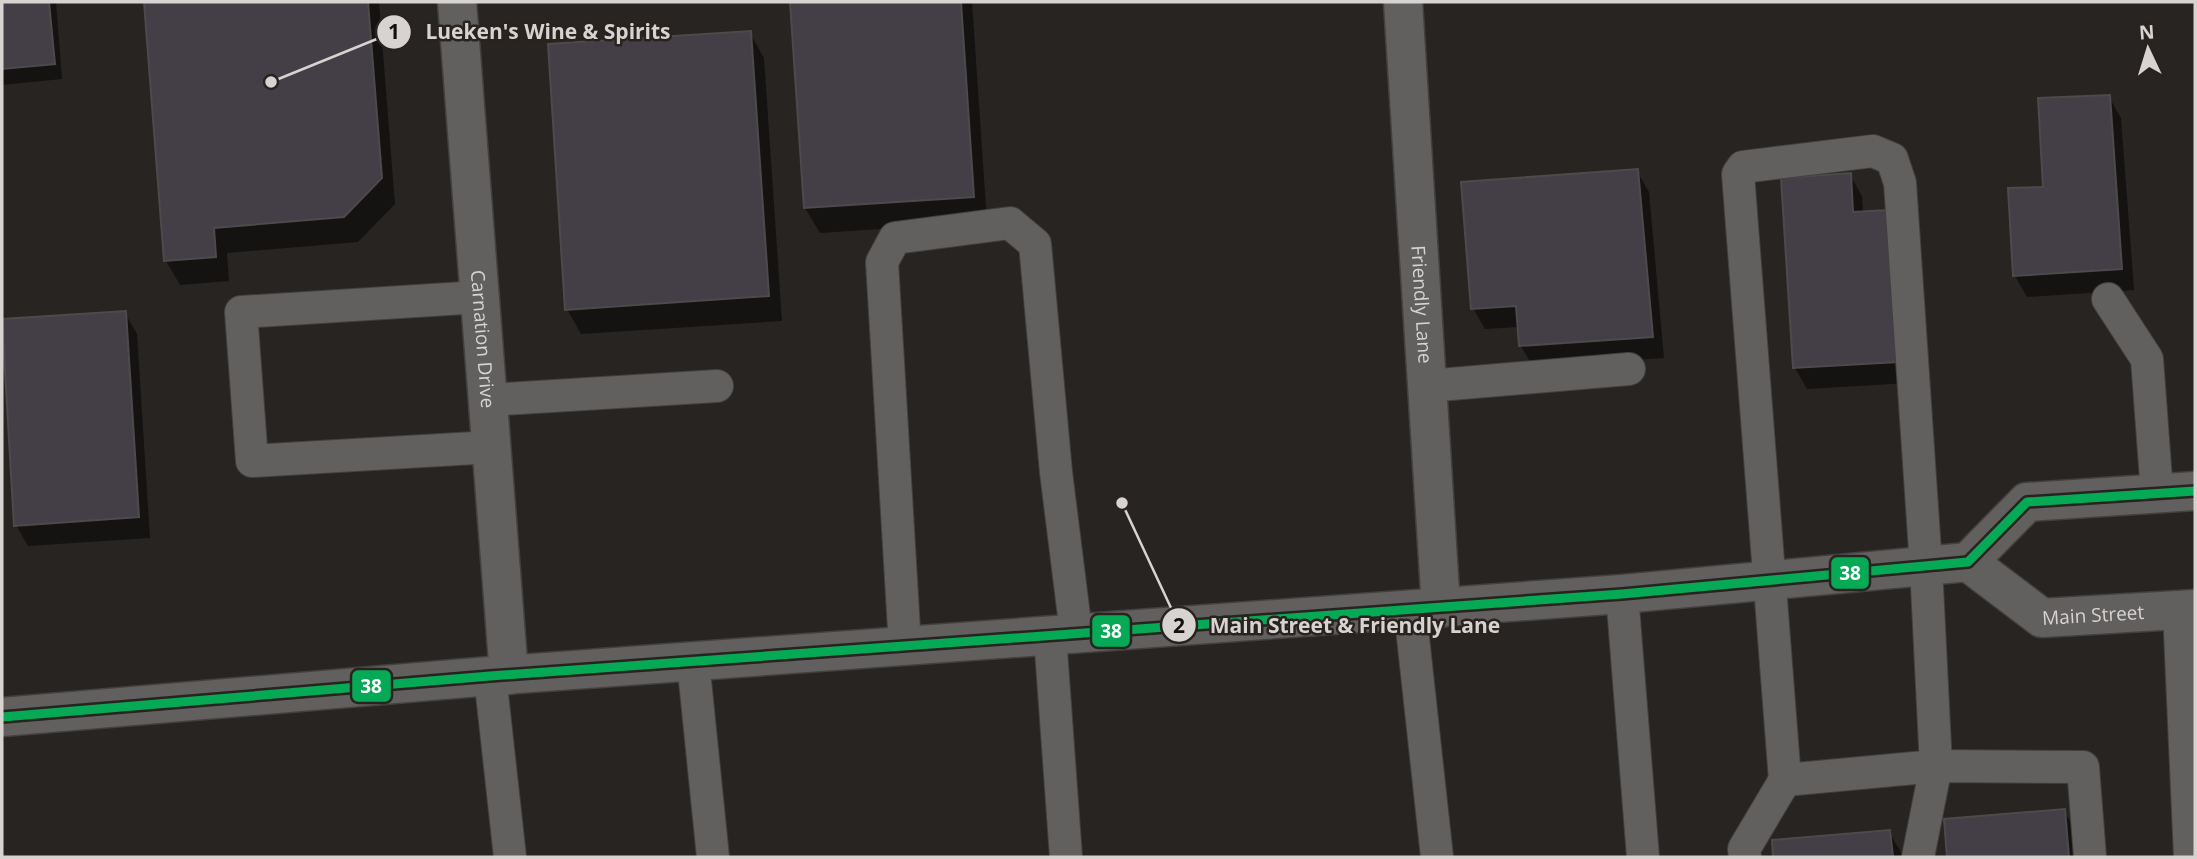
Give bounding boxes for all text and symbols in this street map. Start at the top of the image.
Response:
callout: Lueken's Wine & Spirits [376,11,685,53]
north arrow [2113,14,2183,84]
text: 1 [388,17,400,45]
text: Lueken's Wine & Spirits [425,17,671,45]
text: N [2138,19,2155,46]
street label: Friendly Lane [1405,245,1439,364]
street label: Carnation Drive [465,269,501,409]
line badge: 38 [1830,556,1870,590]
text: 38 [1839,560,1861,586]
street label: Main Street [2041,599,2145,631]
callout: Main Street & Friendly Lane [1161,604,1515,646]
text: 2 [1173,611,1185,639]
text: Main Street & Friendly Lane [1210,611,1500,639]
line badge: 38 [1091,614,1131,648]
text: 38 [1100,618,1122,644]
line badge: 38 [351,669,392,703]
text: 38 [360,673,382,699]

